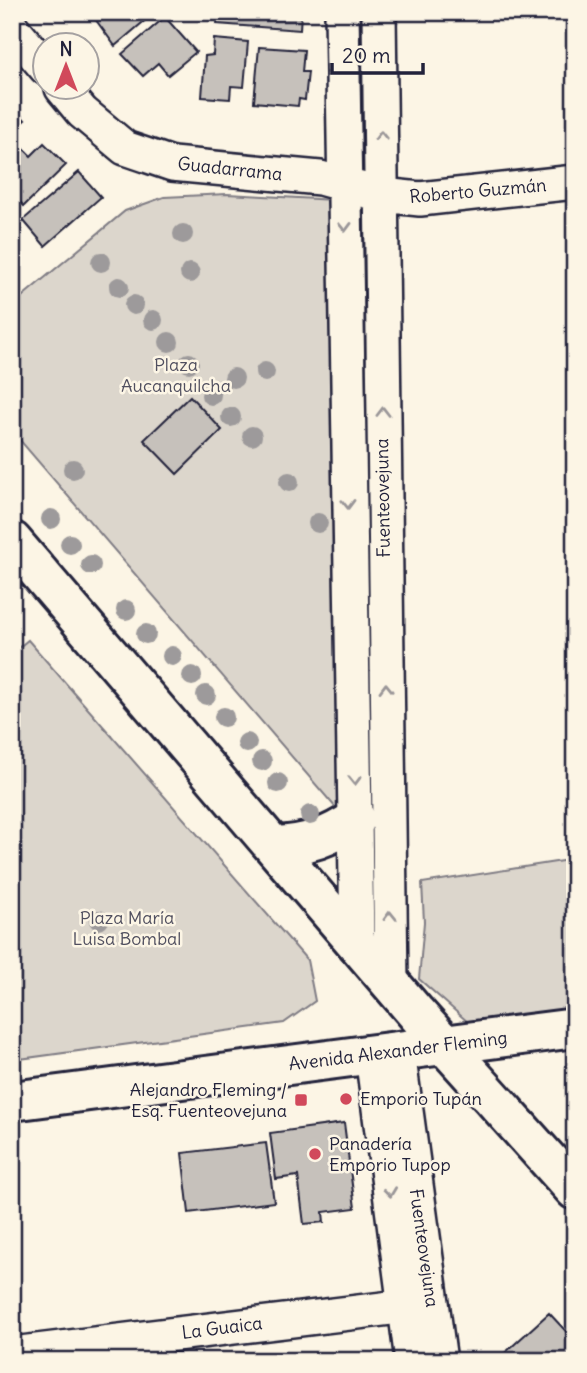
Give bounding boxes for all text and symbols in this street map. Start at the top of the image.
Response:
north arrow [32,32,102,102]
scale bar [332,32,422,76]
text: N [59,37,73,61]
text: 20 m [342,42,391,69]
one-way arrow [373,130,389,140]
street label: Guadarrama [176,152,284,185]
street label: Roberto Guzmán [408,173,547,208]
one-way arrow [337,223,353,233]
park label: Plaza Aucanquilcha [121,353,231,397]
one-way arrow [375,406,391,417]
street label: Fuenteovejuna [370,438,395,558]
one-way arrow [341,499,356,510]
one-way arrow [378,683,394,693]
one-way arrow [347,776,363,786]
park label: Plaza María Luisa Bombal [73,906,181,950]
one-way arrow [382,910,397,921]
street label: Avenida Alexander Fleming [287,1026,509,1075]
place label: Alejandro Fleming / Esq. Fuenteovejuna [130,1078,287,1122]
place label: Emporio Tupán [360,1087,482,1110]
marker: Emporio Tupán [338,1091,354,1107]
marker: Alejandro Fleming / Esq. Fuenteovejuna [293,1092,309,1108]
place label: Panadería Emporio Tupop [329,1132,451,1176]
marker: Panadería Emporio Tupop [307,1146,323,1162]
one-way arrow [382,1186,397,1197]
street label: Fuenteovejuna [405,1187,444,1309]
street label: La Guaica [180,1311,264,1344]

